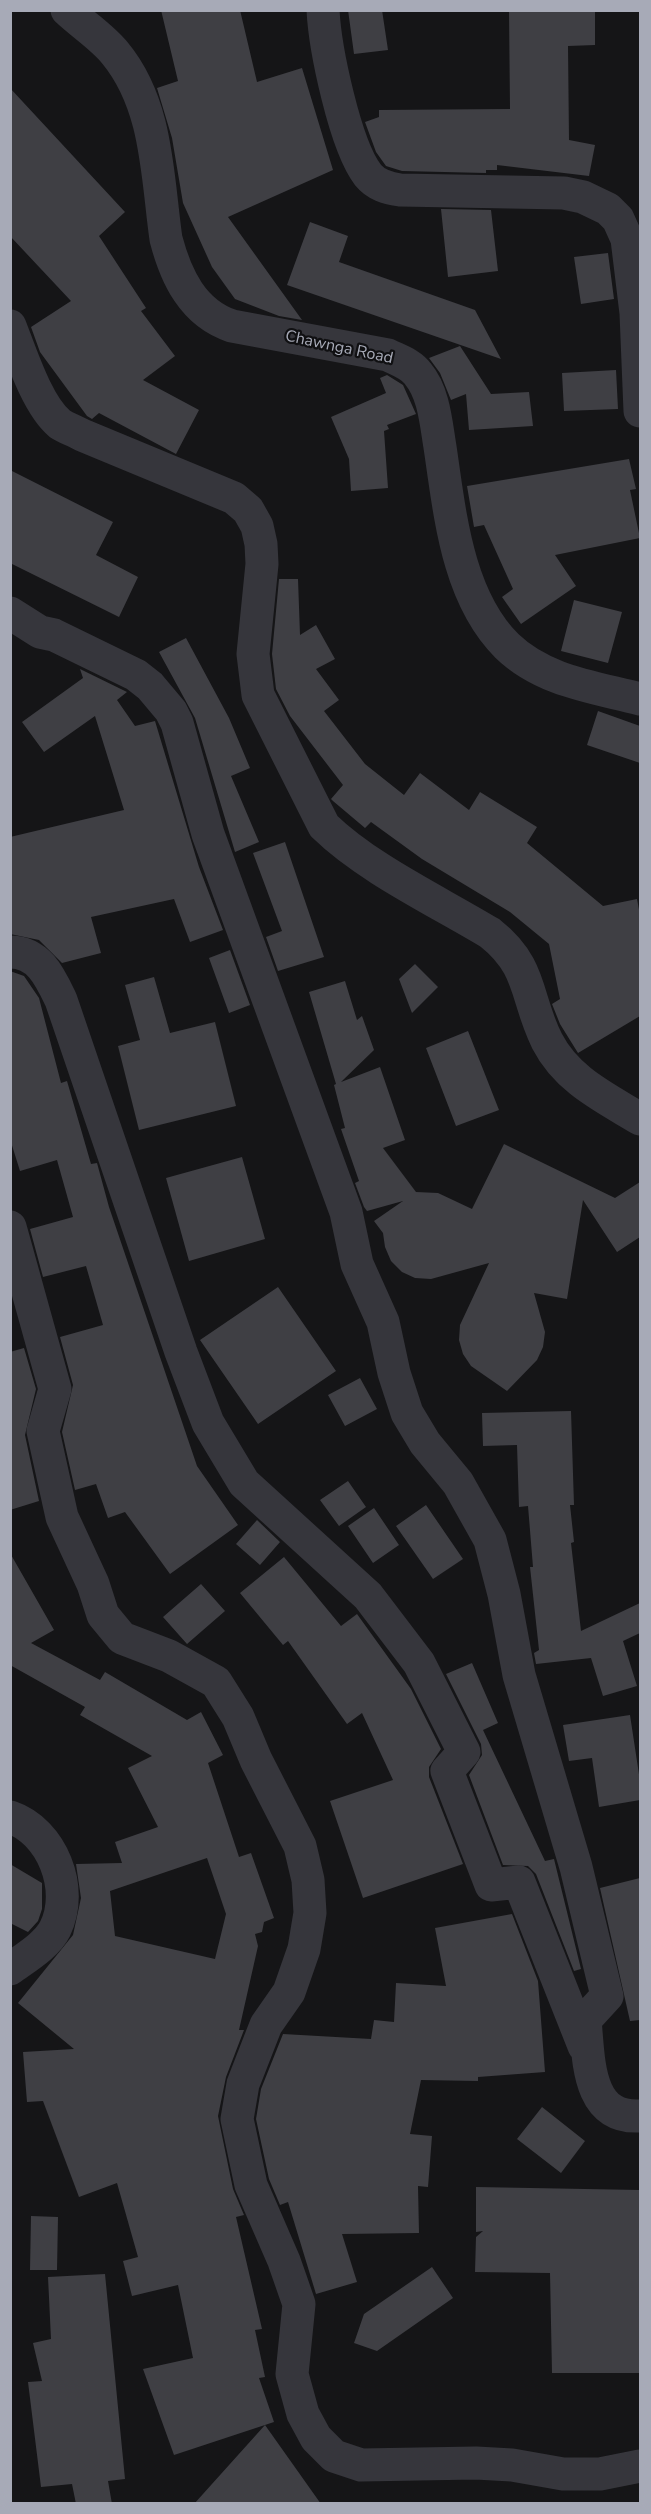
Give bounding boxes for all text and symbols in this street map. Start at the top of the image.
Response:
street label: Chawnga Road [283,327,395,369]

